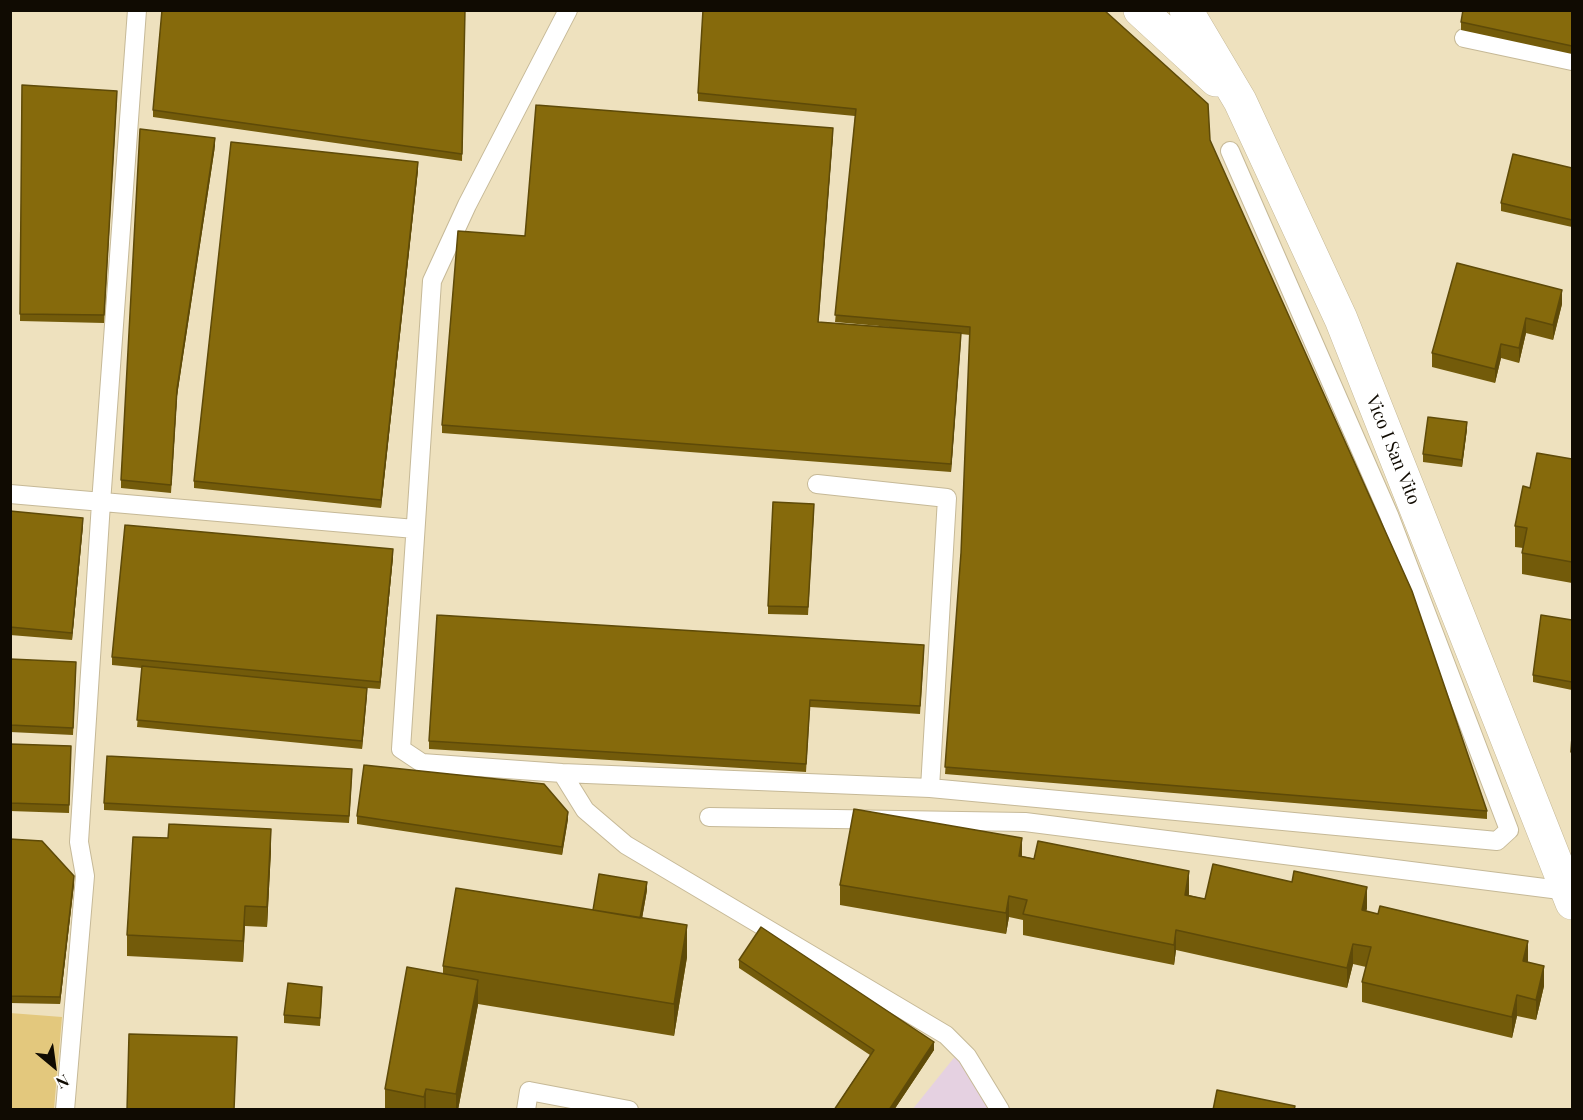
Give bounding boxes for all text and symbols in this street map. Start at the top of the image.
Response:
street label: Vico I San Vito [1361,392,1425,508]
north arrow [24,1036,84,1096]
text: N [53,1070,73,1094]

